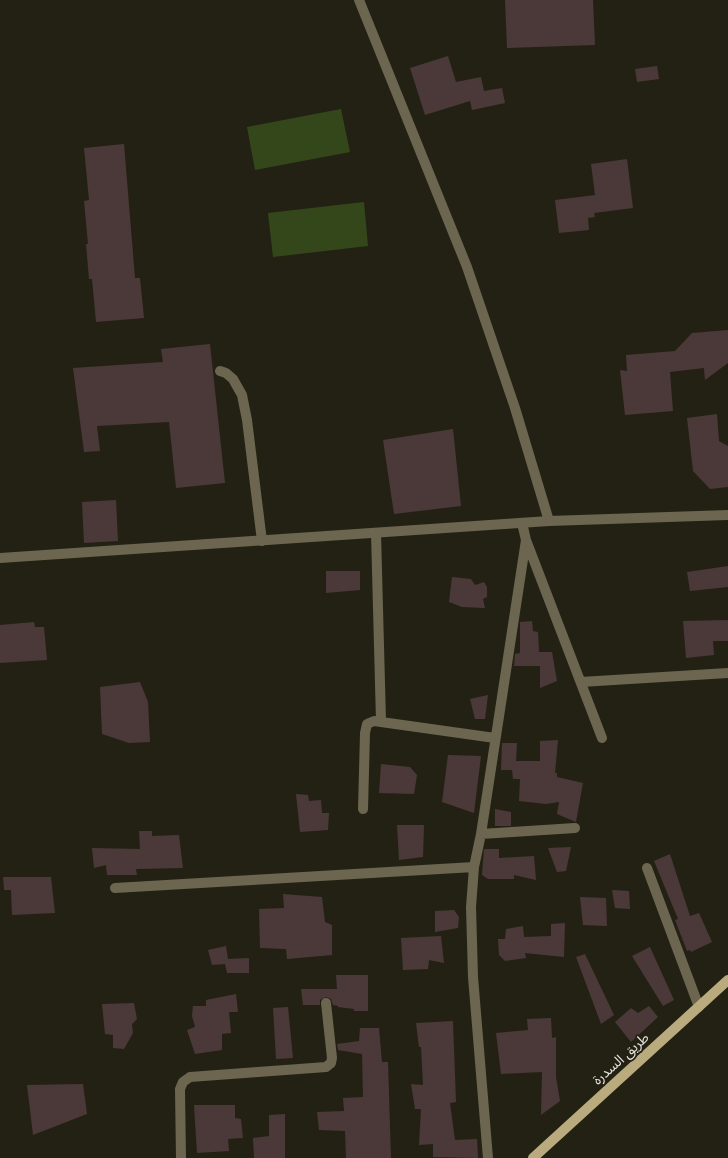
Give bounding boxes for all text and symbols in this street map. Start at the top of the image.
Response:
street label: طريق السدرة [589,1029,653,1089]

